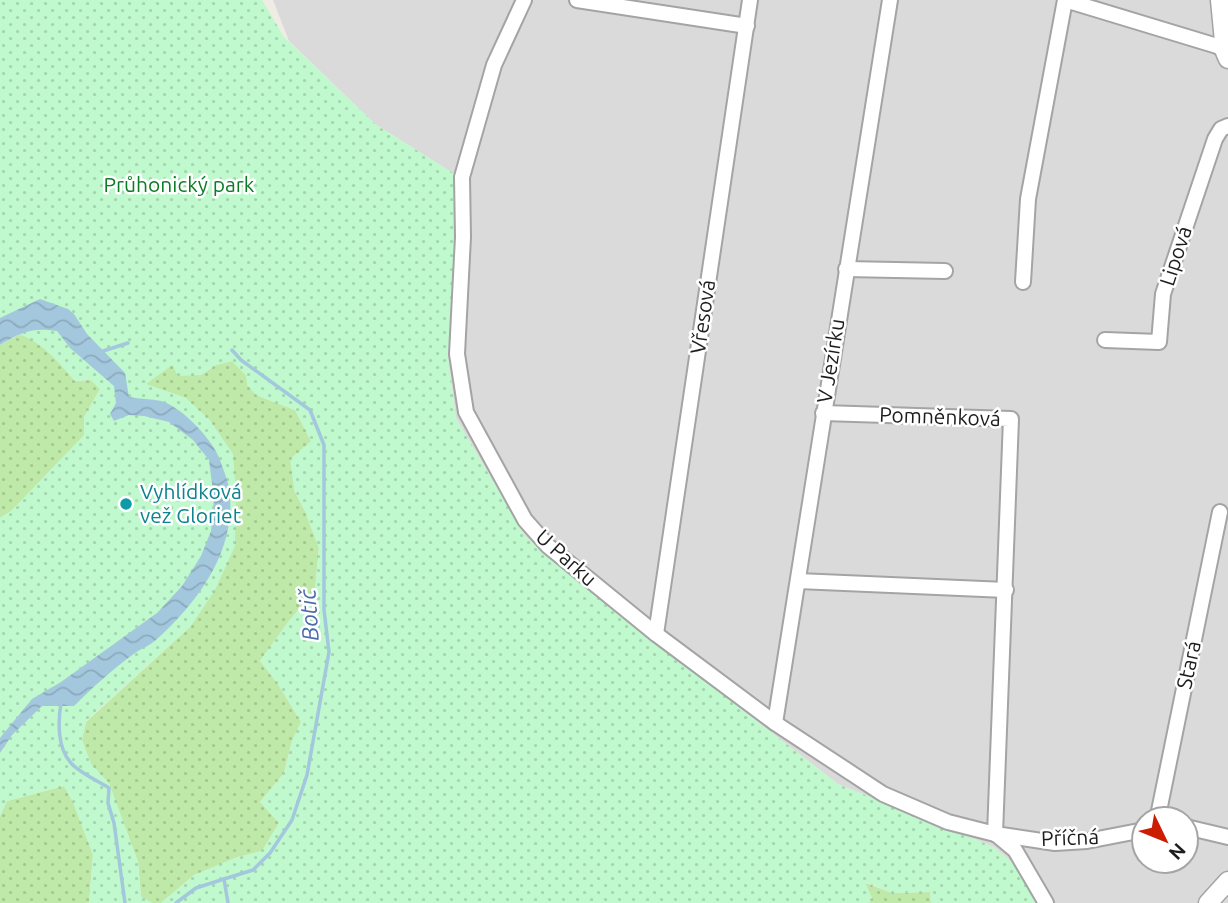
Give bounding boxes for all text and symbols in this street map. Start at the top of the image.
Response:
park label: Průhonický park [104,172,255,196]
street label: Lipová [1154,223,1196,289]
street label: Vřesová [685,278,719,356]
street label: V Jezírku [811,317,849,405]
street label: Pomněnková [879,402,1001,430]
place label: Vyhlídková vež Gloriet [140,479,242,527]
marker: Vyhlídková vež Gloriet [118,496,134,512]
street label: U Parku [532,524,602,591]
water label: Botič [294,587,323,642]
street label: Stará [1171,638,1205,691]
north arrow [1130,805,1200,875]
street label: Příčná [1040,824,1099,850]
text: N [1165,839,1190,864]

